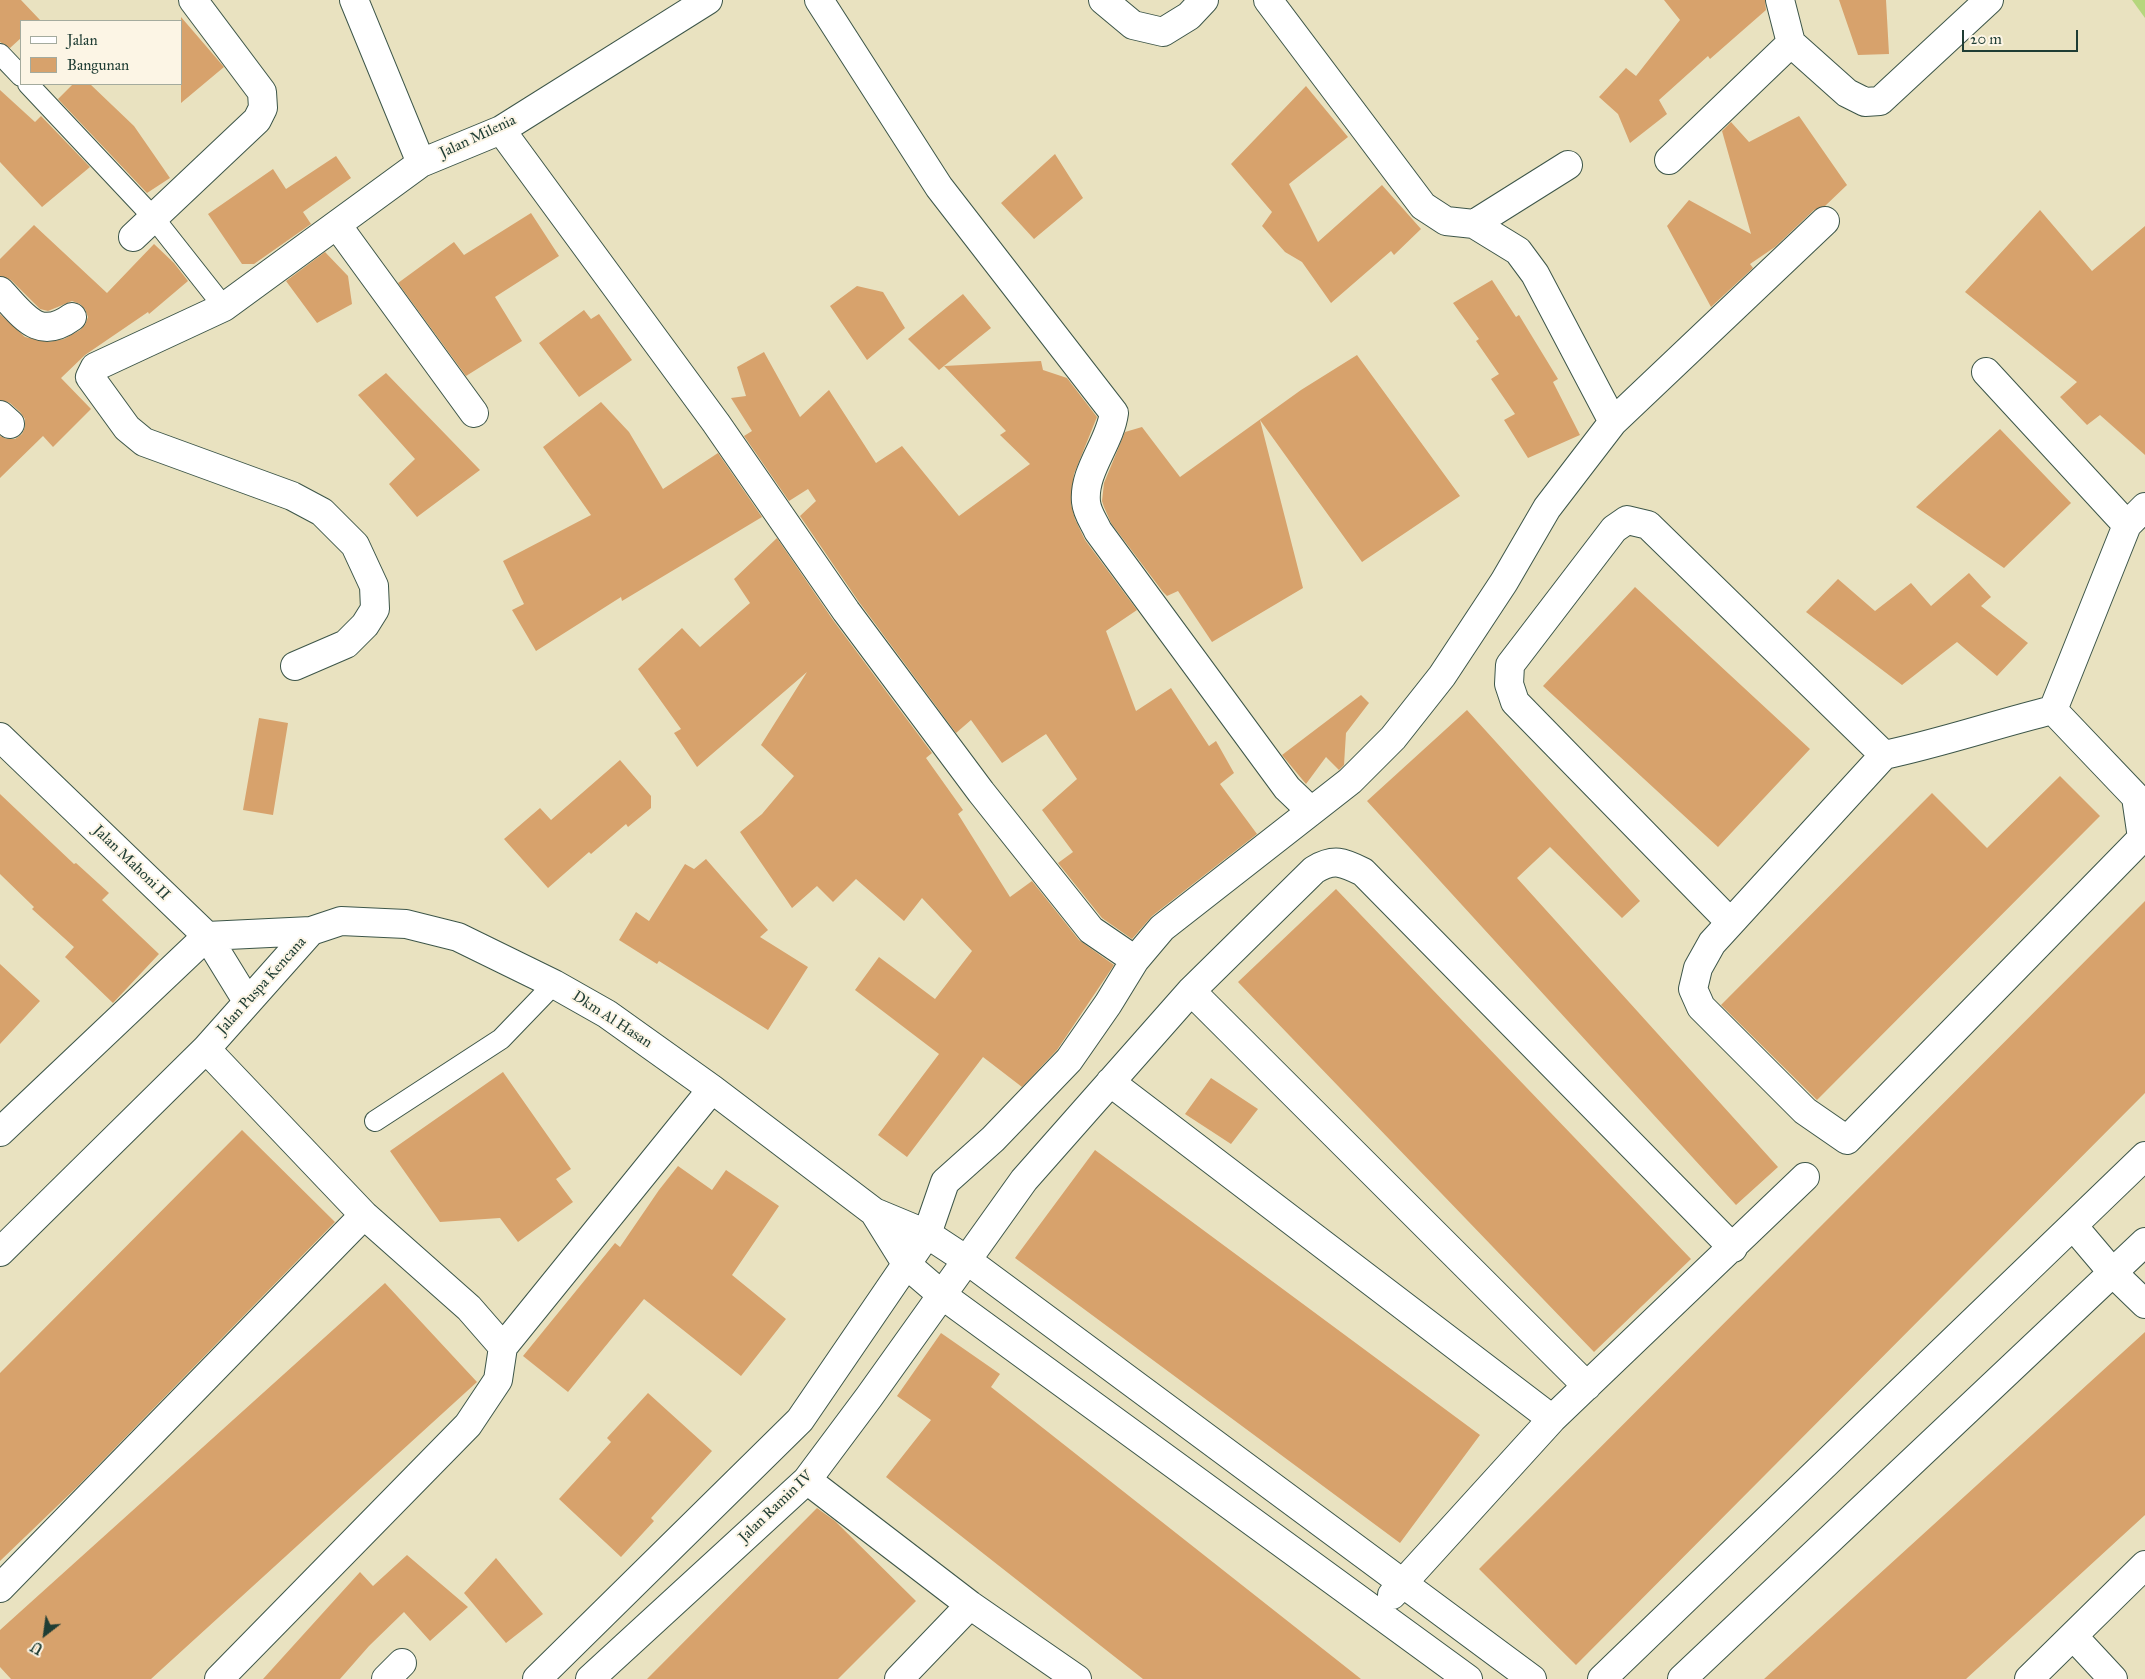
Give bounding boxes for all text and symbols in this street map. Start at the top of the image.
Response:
legend [20,20,182,85]
scale bar [1965,20,2081,52]
text: 20 m [1970,30,2002,48]
text: Jalan [67,31,98,49]
text: Bangunan [67,56,129,74]
street label: Jalan Milenia [437,111,519,163]
street label: Jalan Mahoni II [89,822,173,904]
street label: Jalan Puspa Kencana [214,934,310,1038]
street label: Dkm Al Hasan [569,988,655,1052]
street label: Jalan Ramin IV [735,1467,817,1547]
north arrow [20,1609,70,1659]
text: U [28,1637,46,1658]

